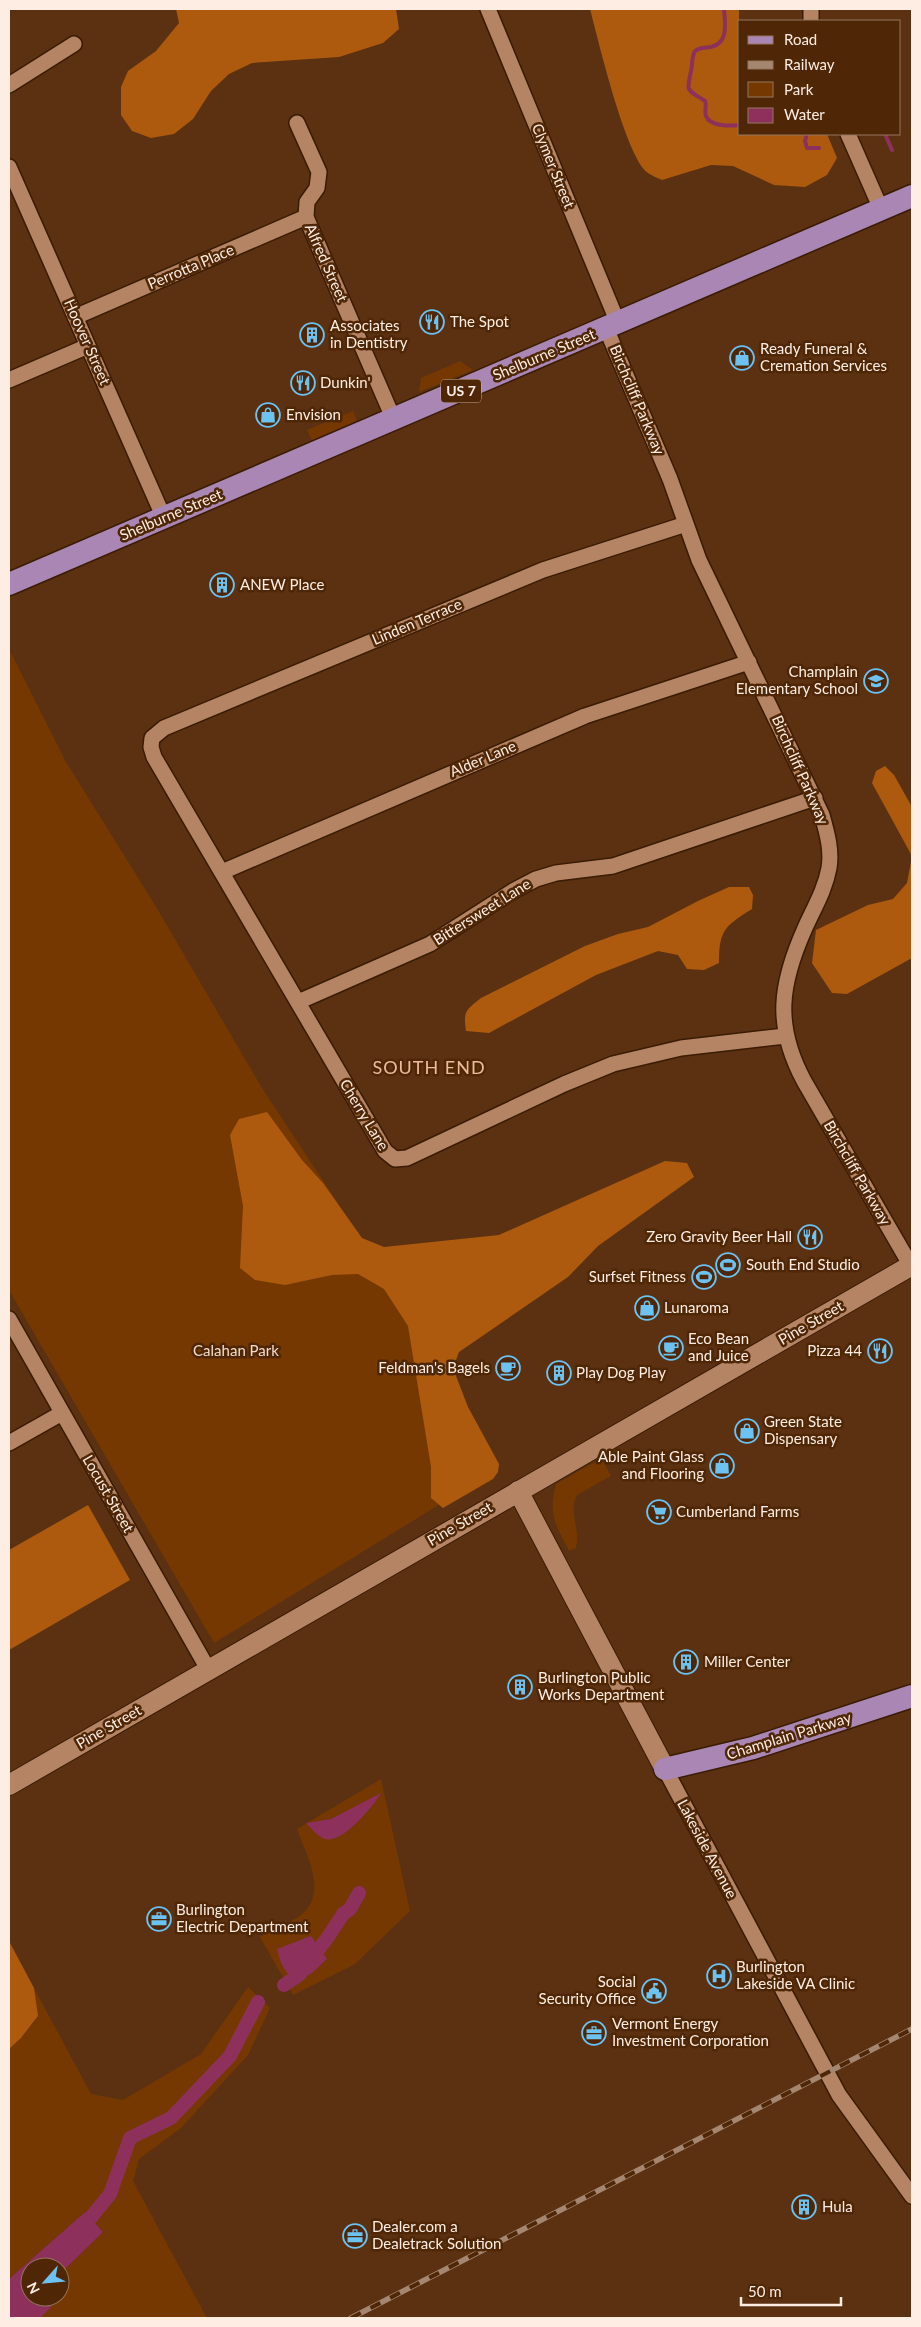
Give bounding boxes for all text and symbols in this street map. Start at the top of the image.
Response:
legend [738,20,901,135]
text: Road [784,30,817,48]
text: Railway [784,55,835,73]
text: Park [784,80,814,98]
text: Water [784,105,825,123]
street label: Clymer Street [529,121,579,211]
street label: Alfred Street [302,221,352,305]
street label: Perrotta Place [145,240,237,292]
street label: Hoover Street [61,296,115,388]
restaurant icon: The Spot [419,309,445,335]
place label: The Spot [450,312,510,330]
place label: Associates in Dentistry [330,316,408,351]
building icon: Associates in Dentistry [299,322,325,348]
street label: Shelburne Street [490,324,598,384]
place label: Ready Funeral & Cremation Services [760,339,887,374]
street label: Birchcliff Parkway [607,342,669,458]
shop icon: Ready Funeral & Cremation Services [729,345,755,371]
restaurant icon: Dunkin' [290,370,316,396]
place label: Dunkin' [320,373,371,391]
road number: US 7 [441,380,481,402]
shop icon: Envision [255,402,281,428]
place label: Envision [286,405,341,423]
street label: Shelburne Street [117,484,225,544]
building icon: ANEW Place [209,572,235,598]
place label: ANEW Place [240,575,324,593]
street label: Linden Terrace [369,594,464,648]
place label: Champlain Elementary School [736,662,858,697]
school or university icon: Champlain Elementary School [863,668,889,694]
street label: Birchcliff Parkway [769,712,833,827]
street label: Alder Lane [447,736,519,780]
street label: Bittersweet Lane [430,874,534,948]
district label: SOUTH END [372,1056,486,1078]
street label: Cherry Lane [337,1076,393,1153]
street label: Birchcliff Parkway [821,1117,895,1228]
restaurant icon: Zero Gravity Beer Hall [797,1224,823,1250]
place label: Zero Gravity Beer Hall [646,1227,792,1245]
sports icon: South End Studio [715,1252,741,1278]
place label: South End Studio [746,1255,860,1273]
sports icon: Surfset Fitness [691,1264,717,1290]
place label: Surfset Fitness [589,1267,686,1285]
shop icon: Lunaroma [634,1295,660,1321]
street label: Pine Street [775,1296,847,1348]
place label: Lunaroma [664,1298,729,1316]
place label: Eco Bean and Juice [688,1329,749,1364]
cafe icon: Eco Bean and Juice [658,1335,684,1361]
restaurant icon: Pizza 44 [867,1338,893,1364]
park label: Calahan Park [193,1341,279,1359]
place label: Pizza 44 [807,1341,862,1359]
cafe icon: Feldman's Bagels [495,1355,521,1381]
place label: Feldman's Bagels [378,1358,490,1376]
building icon: Play Dog Play [546,1360,572,1386]
place label: Play Dog Play [576,1363,666,1381]
place label: Green State Dispensary [764,1412,842,1447]
shop icon: Green State Dispensary [734,1418,760,1444]
place label: Able Paint Glass and Flooring [598,1447,704,1482]
street label: Locust Street [79,1452,139,1536]
shop icon: Able Paint Glass and Flooring [709,1453,735,1479]
street label: Pine Street [424,1497,496,1549]
supermarket icon: Cumberland Farms [646,1499,672,1525]
place label: Cumberland Farms [676,1502,799,1520]
building icon: Miller Center [673,1649,699,1675]
place label: Miller Center [704,1652,791,1670]
place label: Burlington Public Works Department [538,1668,665,1703]
building icon: Burlington Public Works Department [507,1674,533,1700]
street label: Pine Street [73,1700,145,1752]
street label: Champlain Parkway [724,1707,853,1763]
street label: Lakeside Avenue [674,1796,742,1901]
place label: Burlington Electric Department [176,1900,309,1935]
office icon: Burlington Electric Department [146,1906,172,1932]
place label: Burlington Lakeside VA Clinic [736,1957,855,1992]
hospital icon: Burlington Lakeside VA Clinic [706,1963,732,1989]
place label: Social Security Office [539,1972,636,2007]
public building icon: Social Security Office [641,1978,667,2004]
place label: Vermont Energy Investment Corporation [612,2014,769,2049]
office icon: Vermont Energy Investment Corporation [581,2020,607,2046]
building icon: Hula [791,2194,817,2220]
place label: Hula [822,2197,853,2215]
place label: Dealer.com a Dealetrack Solution [372,2217,502,2252]
office icon: Dealer.com a Dealetrack Solution [342,2223,368,2249]
north arrow [20,2257,70,2307]
scale bar [741,2274,841,2306]
text: N [23,2279,43,2297]
text: 50 m [748,2282,782,2300]

